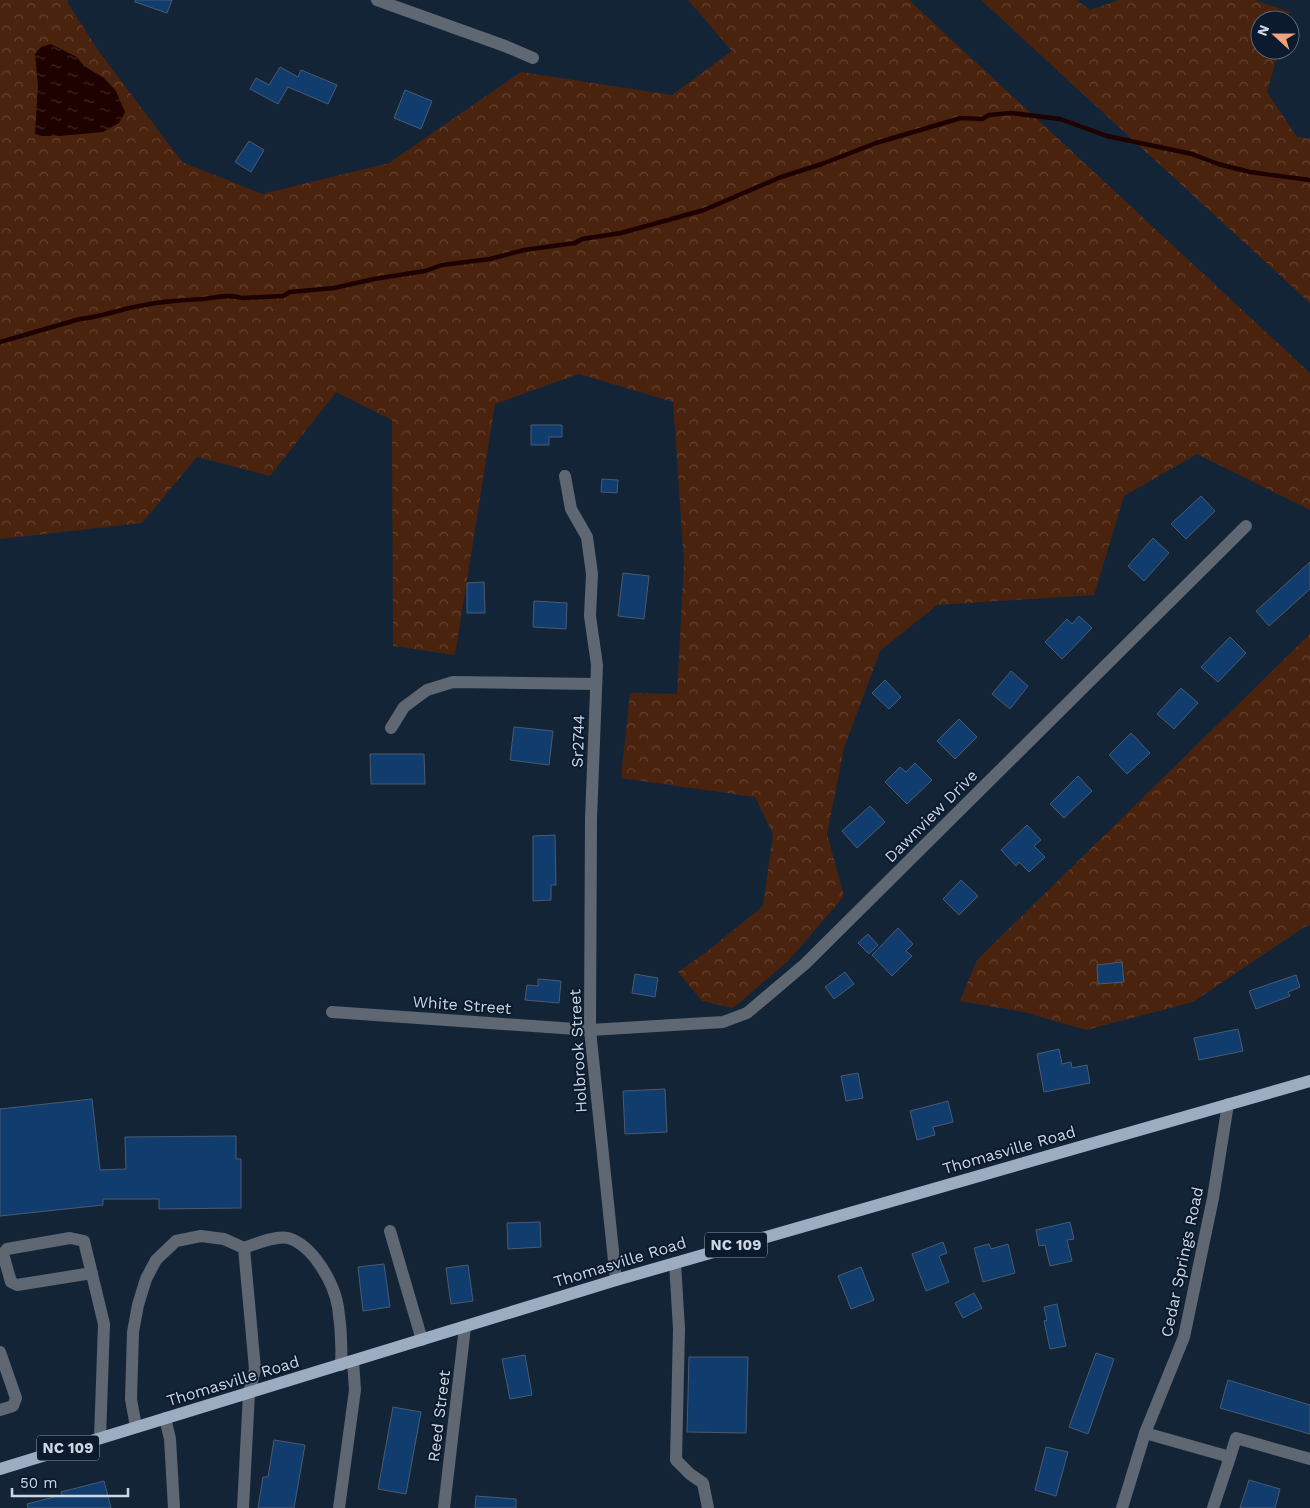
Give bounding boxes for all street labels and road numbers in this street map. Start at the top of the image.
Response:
street label: Sr2744 [568,714,588,768]
street label: Dawnview Drive [881,766,981,866]
street label: Holbrook Street [565,988,591,1113]
street label: White Street [412,992,512,1018]
street label: Thomasville Road [940,1122,1078,1178]
street label: Cedar Springs Road [1157,1185,1207,1339]
road number: NC 109 [705,1232,767,1258]
street label: Thomasville Road [551,1233,689,1291]
street label: Thomasville Road [164,1352,302,1410]
street label: Reed Street [424,1369,454,1463]
road number: NC 109 [37,1436,99,1460]

